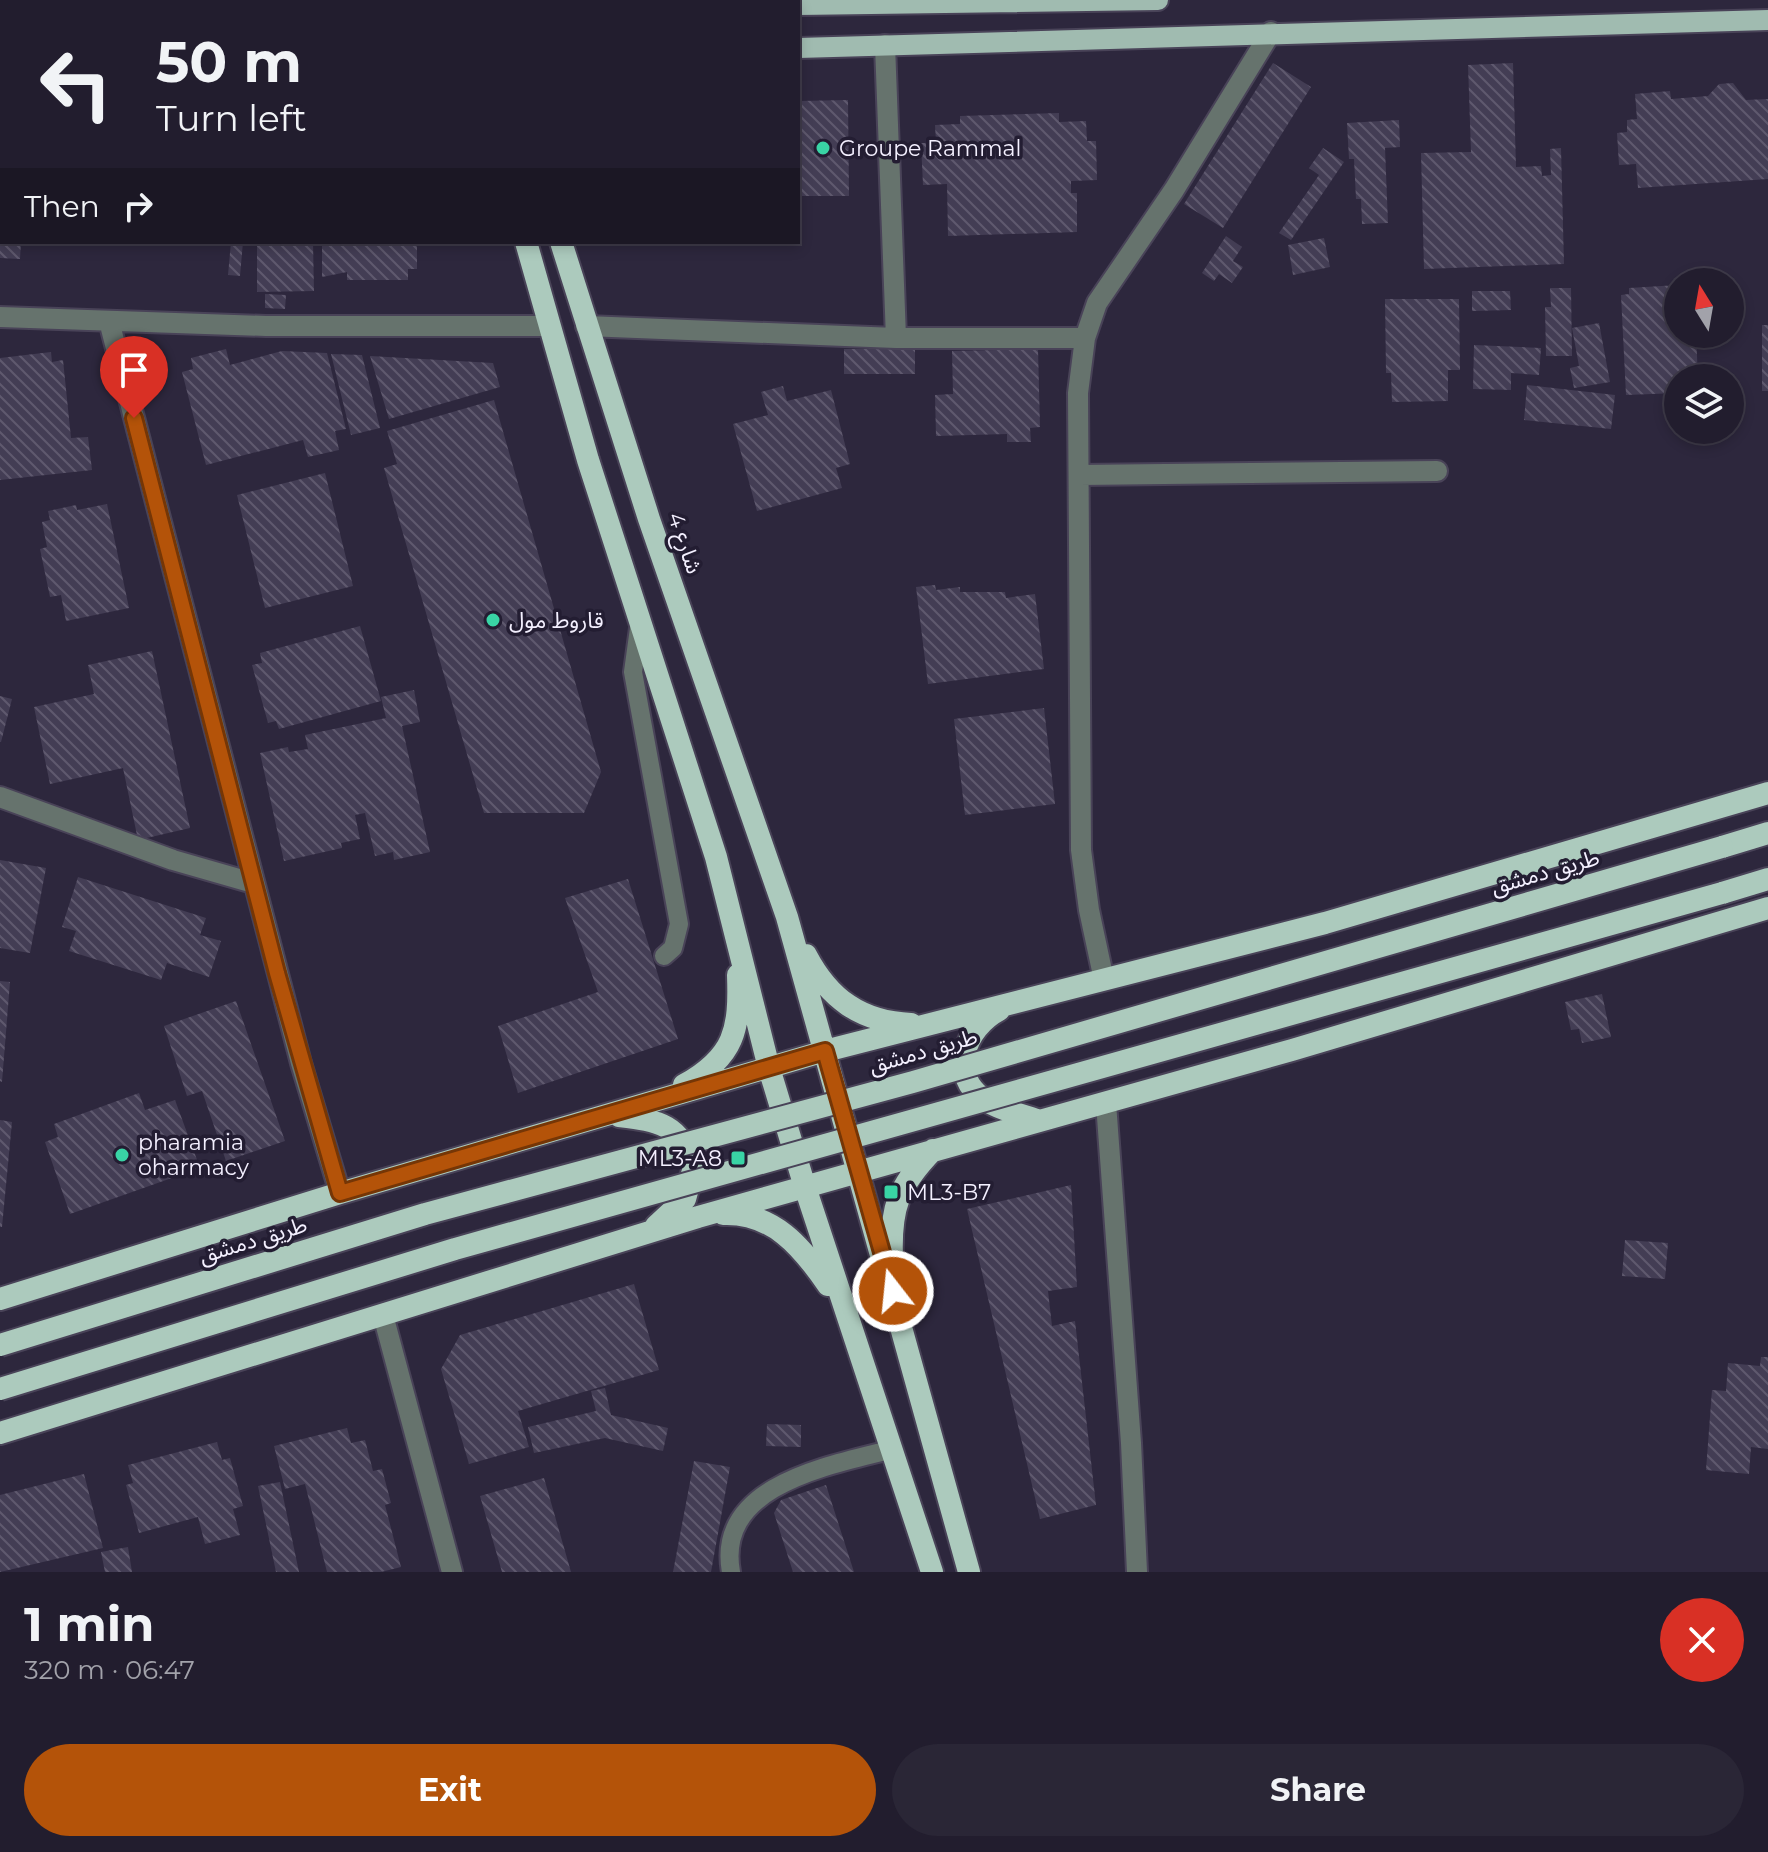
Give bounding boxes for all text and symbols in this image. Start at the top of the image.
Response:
text: 50 m [156,28,302,96]
icon: left [24,32,128,136]
text: Turn left [156,96,307,140]
place label: Groupe Rammal [839,135,1021,162]
marker: Groupe Rammal [814,139,832,157]
icon: right [116,184,160,228]
text: Then [24,188,100,225]
north arrow [1664,268,1744,348]
map controls [1664,268,1744,444]
pin [100,336,168,418]
icon: arrive [112,348,156,392]
button: layers [1664,364,1744,444]
street label: شارع 4 [659,509,708,578]
place label: قاروط مول [509,607,603,634]
marker: قاروط مول [484,611,502,629]
street label: طريق دمشق [1488,844,1602,900]
street label: طريق دمشق [866,1023,980,1079]
place label: pharamia oharmacy [138,1129,249,1181]
place label: ML3-A8 [638,1145,722,1172]
marker: pharamia oharmacy [113,1146,131,1164]
marker: ML3-A8 [729,1149,747,1167]
place label: ML3-B7 [907,1179,991,1206]
marker: ML3-B7 [882,1183,900,1201]
street label: طريق دمشق [196,1211,310,1269]
position arrow [851,1249,935,1333]
text: 1 min [24,1595,154,1653]
button: close [1660,1598,1744,1682]
text: 320 m · 06:47 [24,1654,195,1686]
button: Exit [24,1744,876,1836]
button: Share [892,1744,1744,1836]

